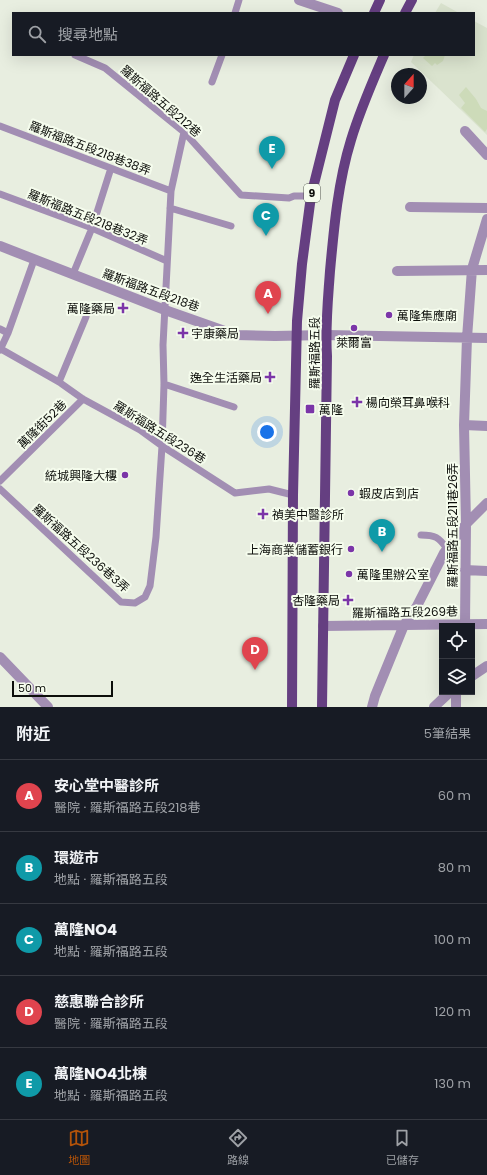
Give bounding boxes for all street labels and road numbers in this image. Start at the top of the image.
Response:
street label: 羅斯福路五段212巷 [117,61,205,141]
street label: 羅斯福路五段218巷38弄 [27,117,153,179]
road number: 9 [304,184,320,202]
street label: 羅斯福路五段218巷32弄 [25,185,151,249]
street label: 羅斯福路五段218巷 [100,265,202,315]
street label: 羅斯福路五段 [306,317,323,389]
street label: 萬隆街52巷 [14,396,70,452]
street label: 羅斯福路五段236巷 [111,397,209,467]
street label: 羅斯福路五段211巷26弄 [444,462,461,588]
street label: 羅斯福路五段236巷3弄 [29,500,133,596]
street label: 羅斯福路五段269巷 [352,603,458,621]

